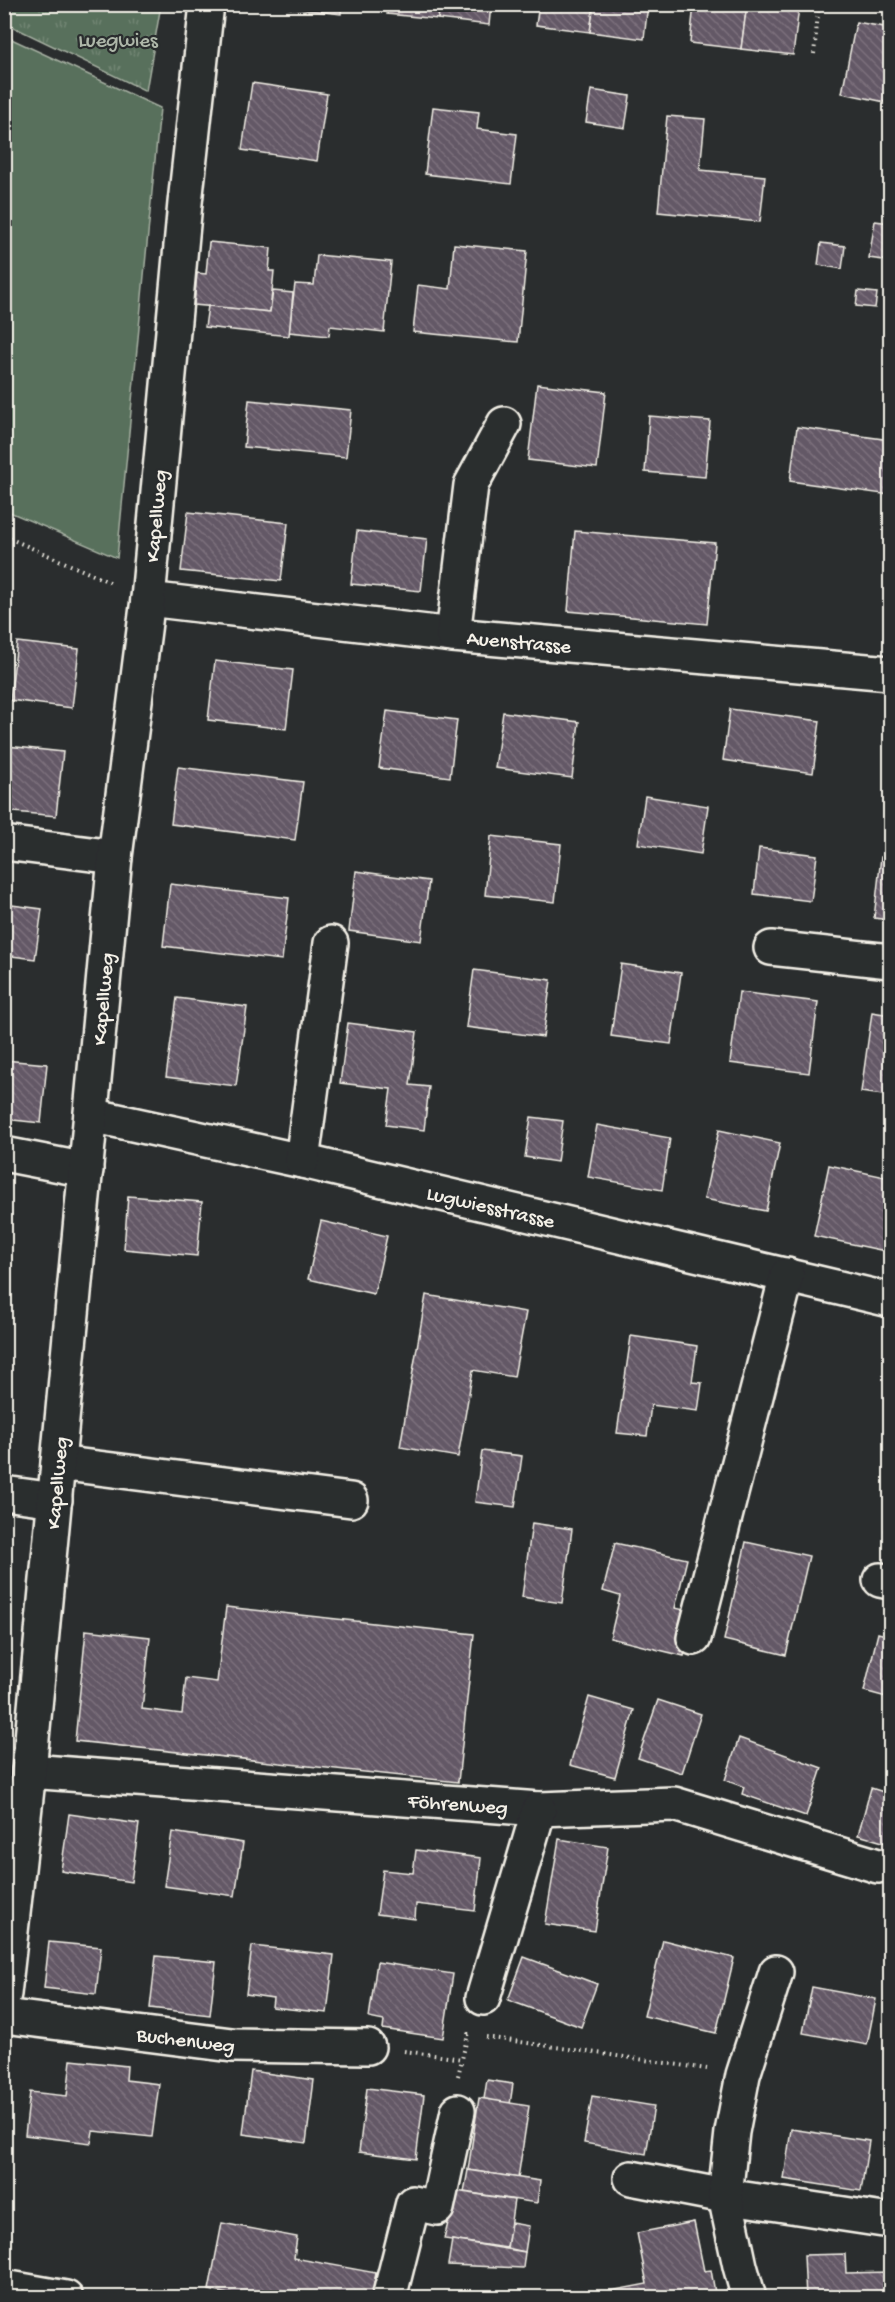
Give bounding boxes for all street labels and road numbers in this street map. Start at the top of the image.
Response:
street label: Kapellweg [142,469,175,564]
street label: Auenstrasse [465,627,573,662]
street label: Kapellweg [89,952,122,1047]
street label: Lugwiesstrasse [424,1183,558,1237]
street label: Kapellweg [43,1436,76,1531]
street label: Föhrenweg [406,1790,509,1822]
street label: Buchenweg [134,2024,236,2061]

